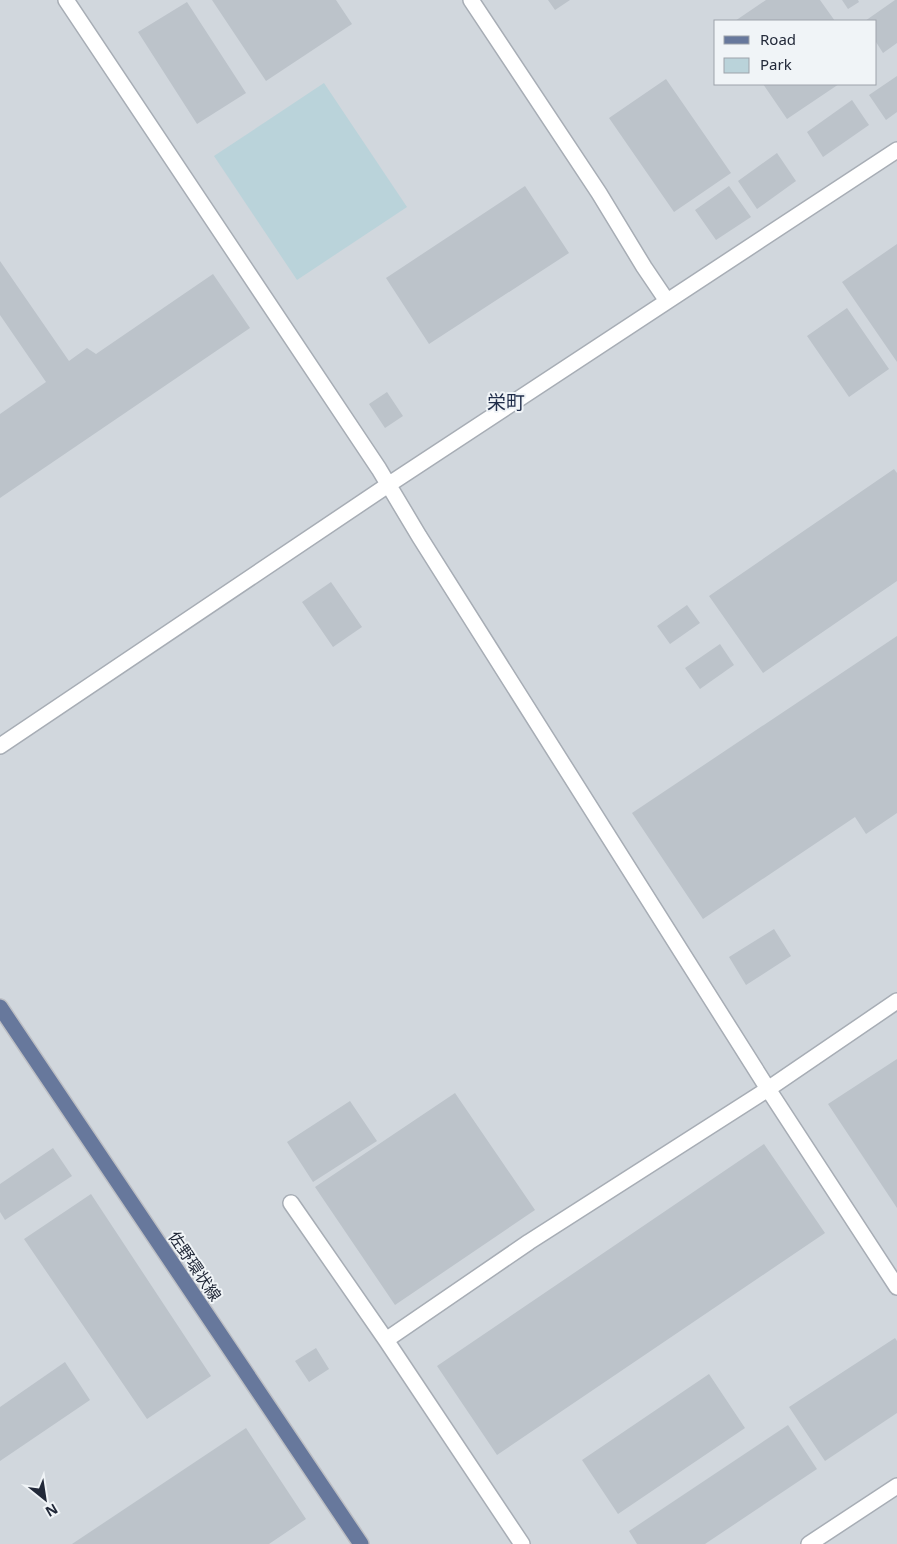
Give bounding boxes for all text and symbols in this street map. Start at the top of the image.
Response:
legend [714,20,877,85]
text: Road [760,29,796,49]
text: Park [760,54,792,74]
district label: 栄町 [487,389,525,415]
street label: 佐野環状線 [164,1227,226,1305]
north arrow [20,1474,70,1524]
text: N [42,1500,61,1522]

